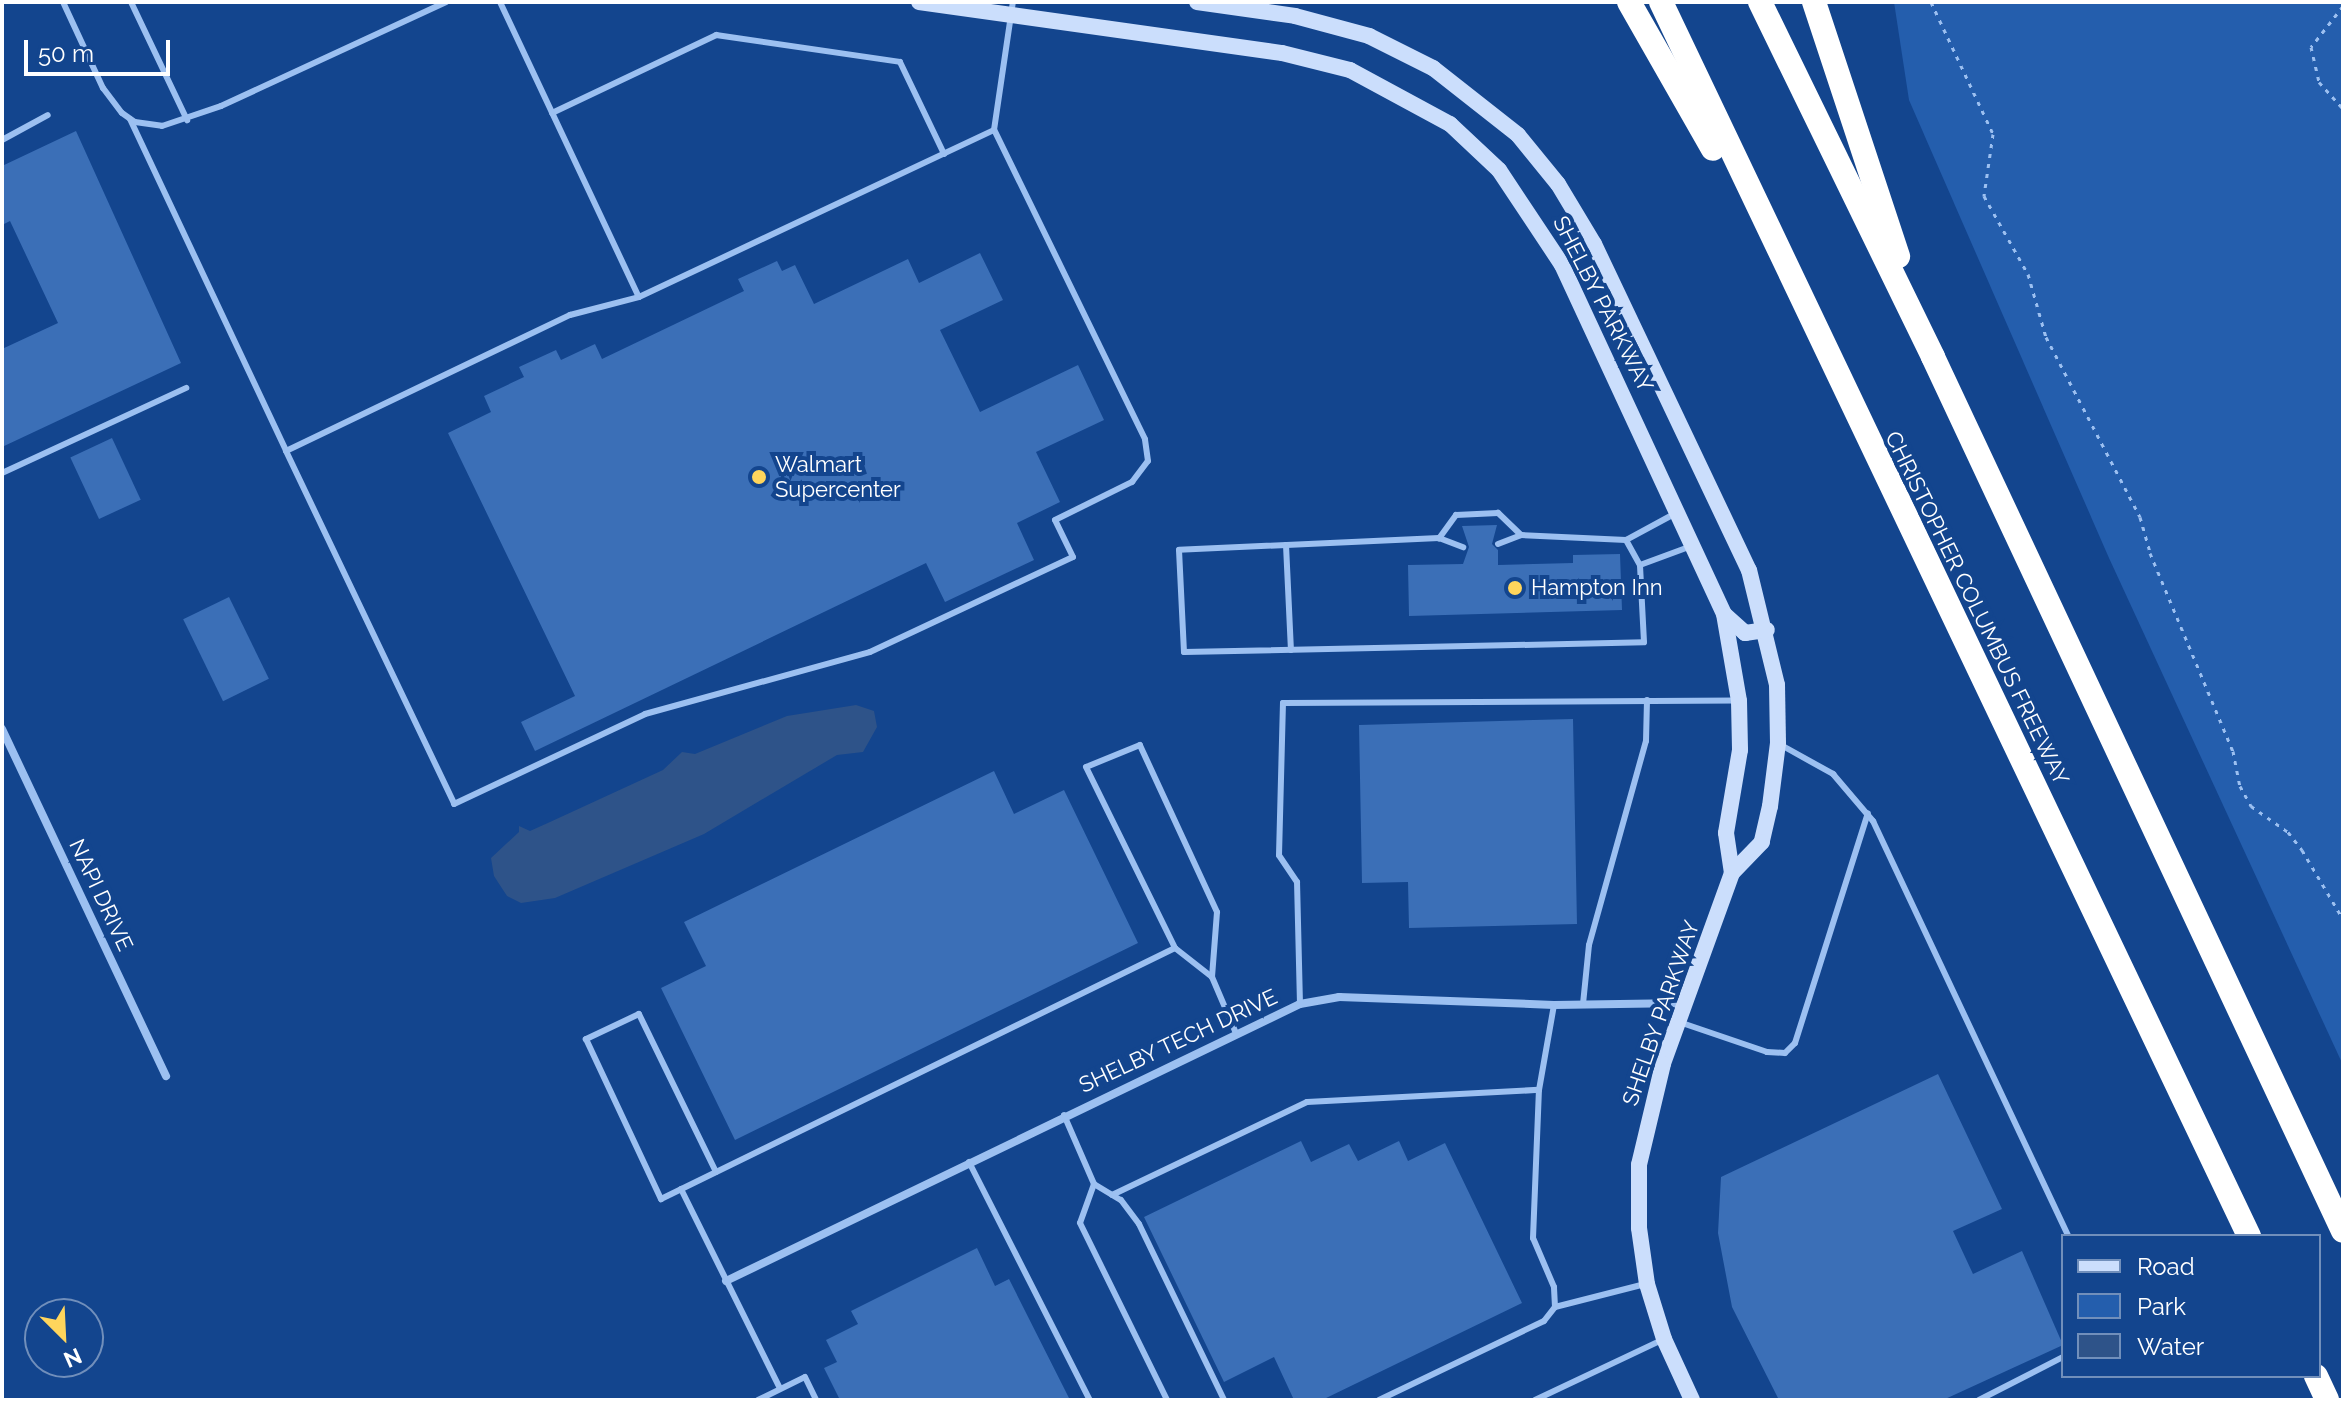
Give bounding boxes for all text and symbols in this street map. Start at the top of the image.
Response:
scale bar [28,24,174,74]
text: 50 m [38,39,94,68]
street label: SHELBY PARKWAY [1547,211,1659,397]
street label: CHRISTOPHER COLUMBUS FREEWAY [1880,427,2074,789]
place label: Walmart Supercenter [775,451,901,502]
marker: Walmart Supercenter [750,468,768,486]
place label: Hampton Inn [1531,575,1663,601]
marker: Hampton Inn [1506,579,1524,597]
street label: NAPI DRIVE [64,835,138,955]
street label: SHELBY PARKWAY [1617,917,1705,1109]
street label: SHELBY TECH DRIVE [1074,983,1282,1099]
legend [2061,1234,2321,1378]
text: Road [2137,1252,2195,1281]
text: Park [2137,1292,2186,1321]
north arrow [24,1298,104,1378]
text: Water [2137,1332,2204,1361]
text: N [60,1343,86,1373]

